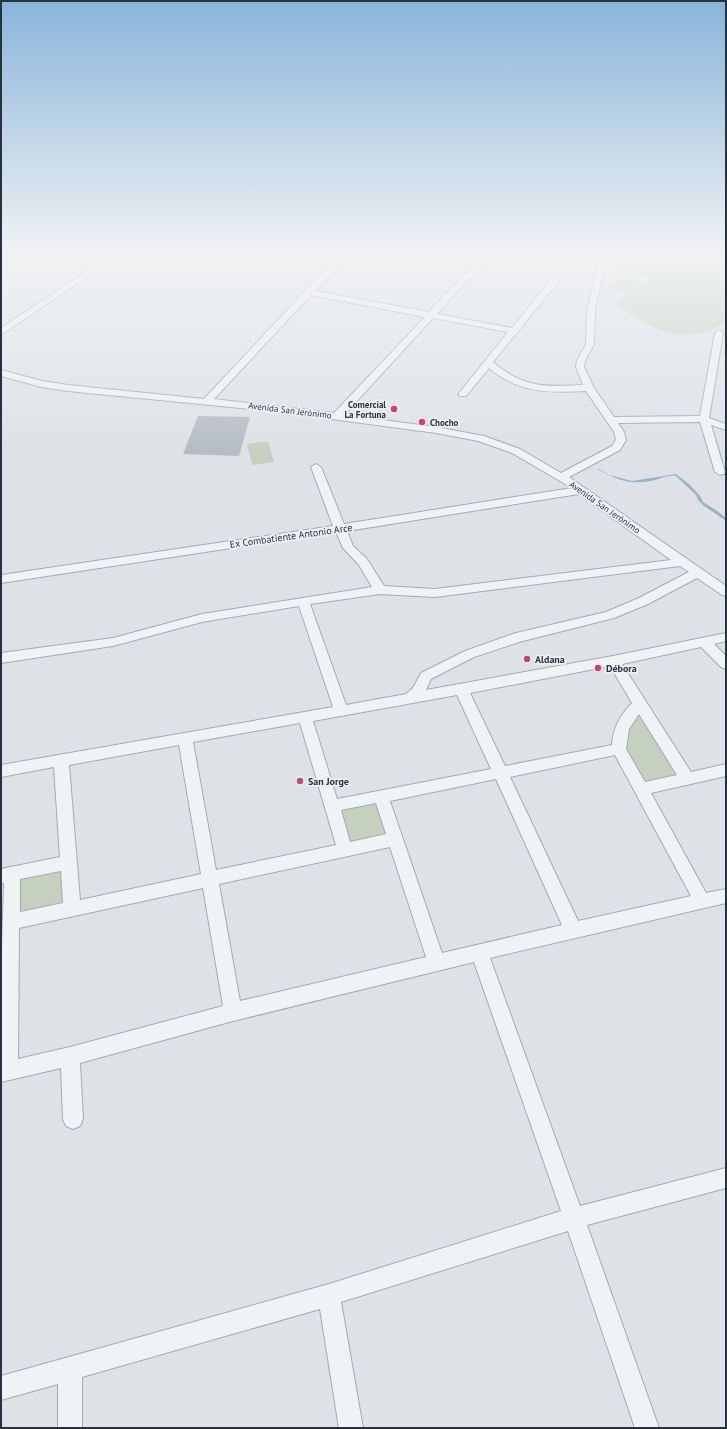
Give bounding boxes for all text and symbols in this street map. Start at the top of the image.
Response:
street label: Avenida San Jerónimo [248,399,332,421]
place label: Comercial La Fortuna [344,399,387,420]
marker: Comercial La Fortuna [389,404,399,414]
marker: Chocho [417,417,427,427]
place label: Chocho [430,417,459,428]
street label: Avenida San Jerónimo [567,478,643,536]
street label: Ex Combatiente Antonio Arce [229,521,353,551]
place label: Aldana [535,653,565,666]
marker: Aldana [522,654,532,664]
place label: Débora [606,662,637,675]
marker: Débora [593,663,603,673]
place label: San Jorge [308,775,349,788]
marker: San Jorge [295,776,305,786]

